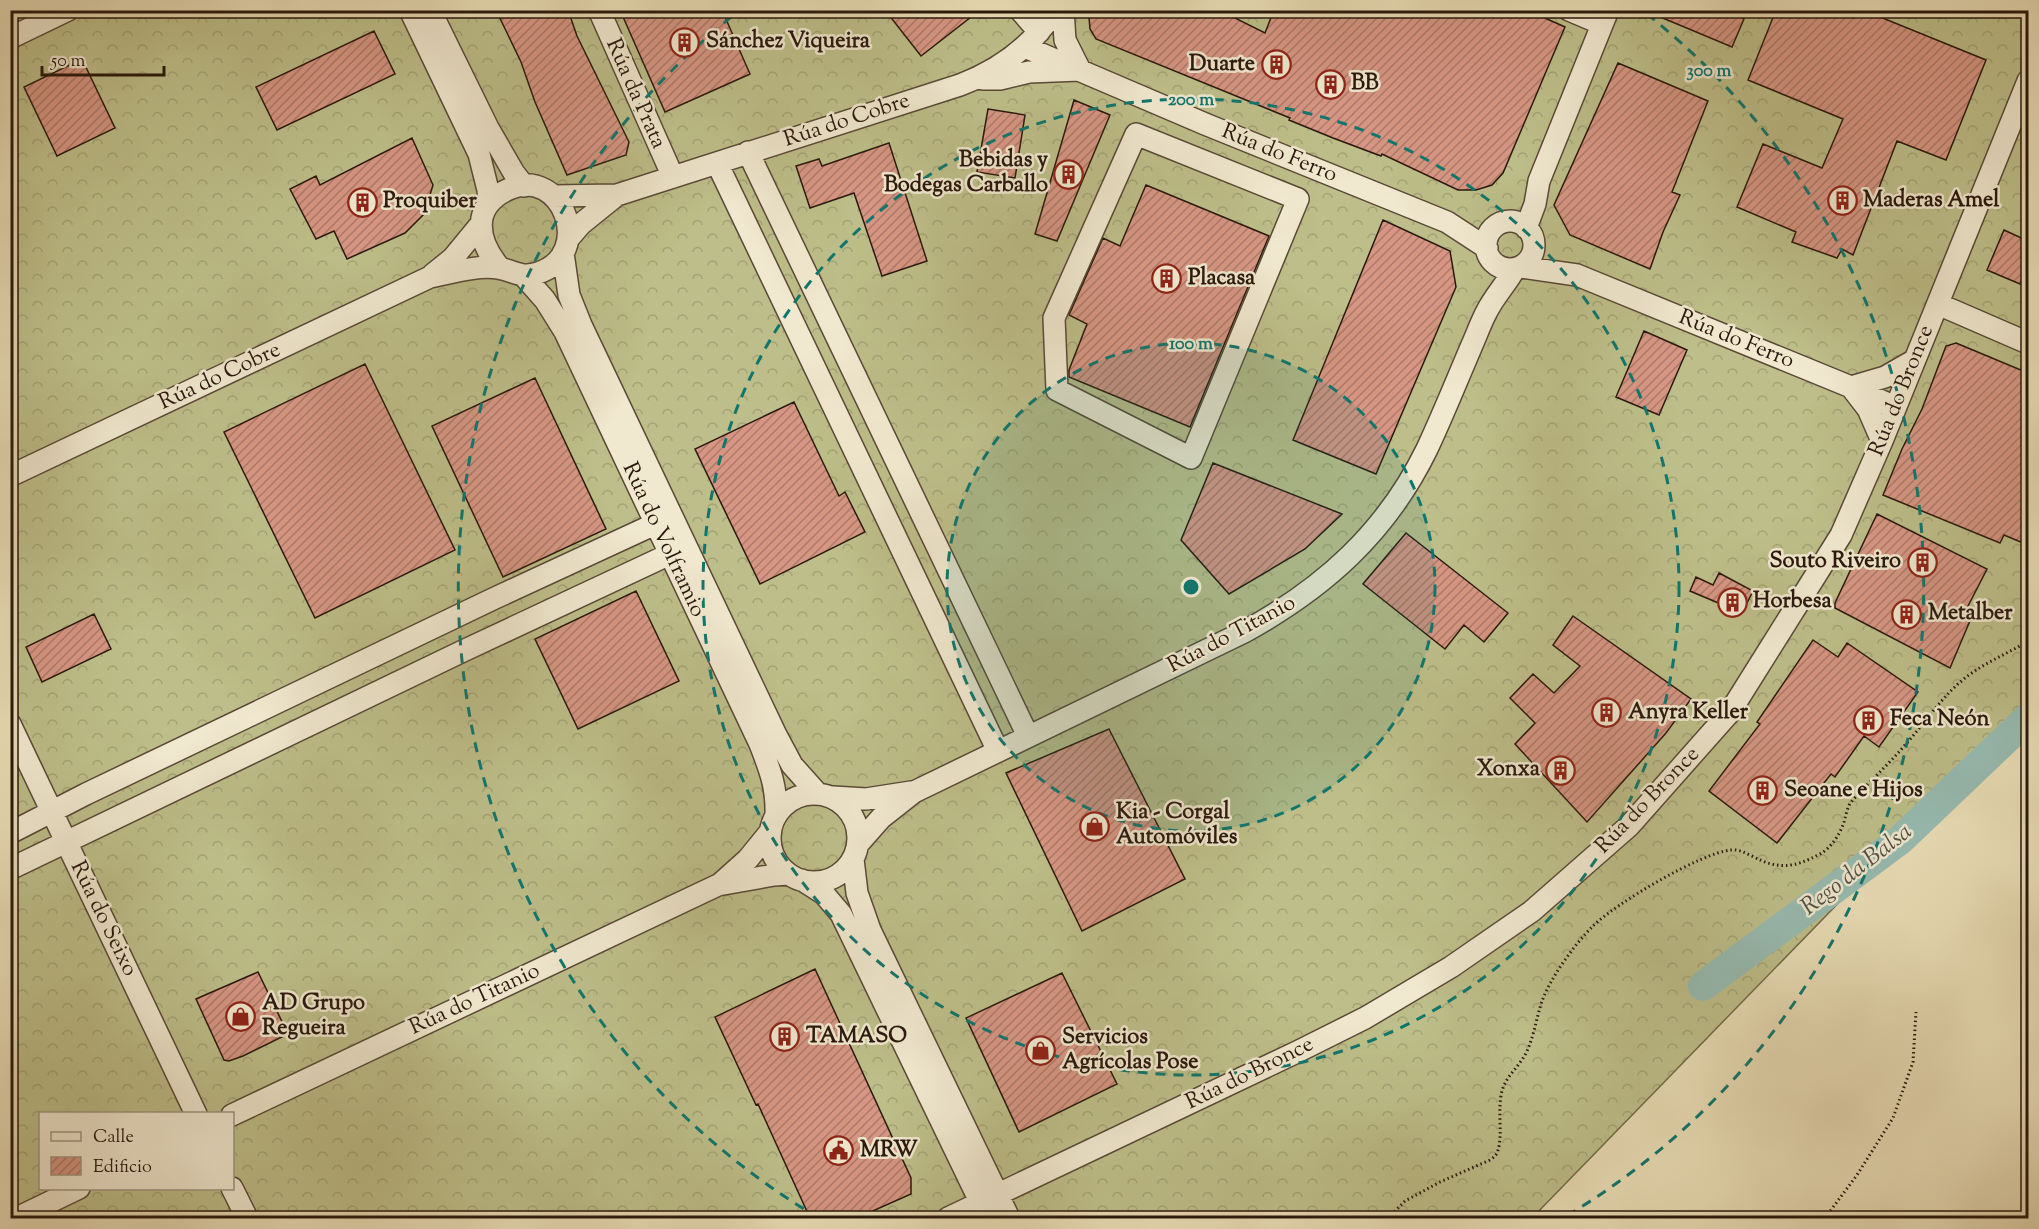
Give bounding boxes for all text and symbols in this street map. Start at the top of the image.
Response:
building icon: Sánchez Viqueira [669,26,701,58]
place label: Sánchez Viqueira [706,26,871,58]
street label: Rúa da Prata [596,34,674,154]
scale bar [42,39,164,77]
text: 50 m [50,49,86,75]
place label: Duarte [1189,49,1255,81]
building icon: Duarte [1260,49,1292,81]
text: 300 m [1687,59,1732,85]
building icon: BB [1314,68,1346,100]
place label: BB [1351,68,1379,100]
street label: Rúa do Cobre [780,86,914,156]
text: 200 m [1168,88,1214,114]
street label: Rúa do Ferro [1216,116,1342,192]
place label: Bebidas y Bodegas Carballo [884,145,1048,202]
building icon: Bebidas y Bodegas Carballo [1053,158,1085,190]
building icon: Maderas Amel [1826,185,1858,217]
place label: Maderas Amel [1863,185,2000,217]
building icon: Proquiber [346,186,378,218]
place label: Proquiber [383,186,477,218]
building icon: Placasa [1151,263,1183,295]
place label: Placasa [1188,263,1256,295]
street label: Rúa do Ferro [1673,302,1799,378]
street label: Rúa do Bronce [1861,321,1943,461]
text: 100 m [1169,332,1213,358]
street label: Rúa do Cobre [154,335,286,419]
street label: Rúa do Volframio [613,457,713,623]
place label: Souto Riveiro [1769,546,1901,578]
building icon: Souto Riveiro [1906,546,1938,578]
centre of rings [1181,577,1201,597]
building icon: Horbesa [1716,586,1748,618]
place label: Horbesa [1753,586,1832,618]
street label: Rúa do Titanio [1162,588,1302,682]
building icon: Metalber [1891,598,1923,630]
place label: Metalber [1928,598,2013,630]
building icon: Anyra Keller [1591,697,1623,729]
place label: Anyra Keller [1628,697,1749,729]
building icon: Feca Neón [1853,704,1885,736]
place label: Feca Neón [1890,704,1989,736]
street label: Rúa do Bronce [1588,740,1708,862]
place label: Xonxa [1477,754,1541,786]
building icon: Xonxa [1545,754,1577,786]
building icon: Seoane e Hijos [1747,775,1779,807]
place label: Seoane e Hijos [1784,775,1923,807]
place label: Kia - Corgal Automóviles [1116,797,1238,854]
shop icon: Kia - Corgal Automóviles [1079,810,1111,842]
water label: Rego da Balsa [1794,816,1920,924]
street label: Rúa do Seixo [61,856,145,982]
street label: Rúa do Titanio [404,956,546,1044]
place label: AD Grupo Regueira [262,988,365,1045]
shop icon: AD Grupo Regueira [225,1001,257,1033]
building icon: TAMASO [769,1021,801,1053]
place label: TAMASO [806,1021,907,1053]
place label: Servicios Agrícolas Pose [1062,1022,1198,1079]
street label: Rúa do Bronce [1181,1029,1319,1119]
shop icon: Servicios Agrícolas Pose [1025,1035,1057,1067]
legend [39,1112,234,1190]
text: Calle [93,1125,134,1151]
public building icon: MRW [823,1135,855,1167]
place label: MRW [860,1135,918,1167]
text: Edificio [93,1155,152,1181]

